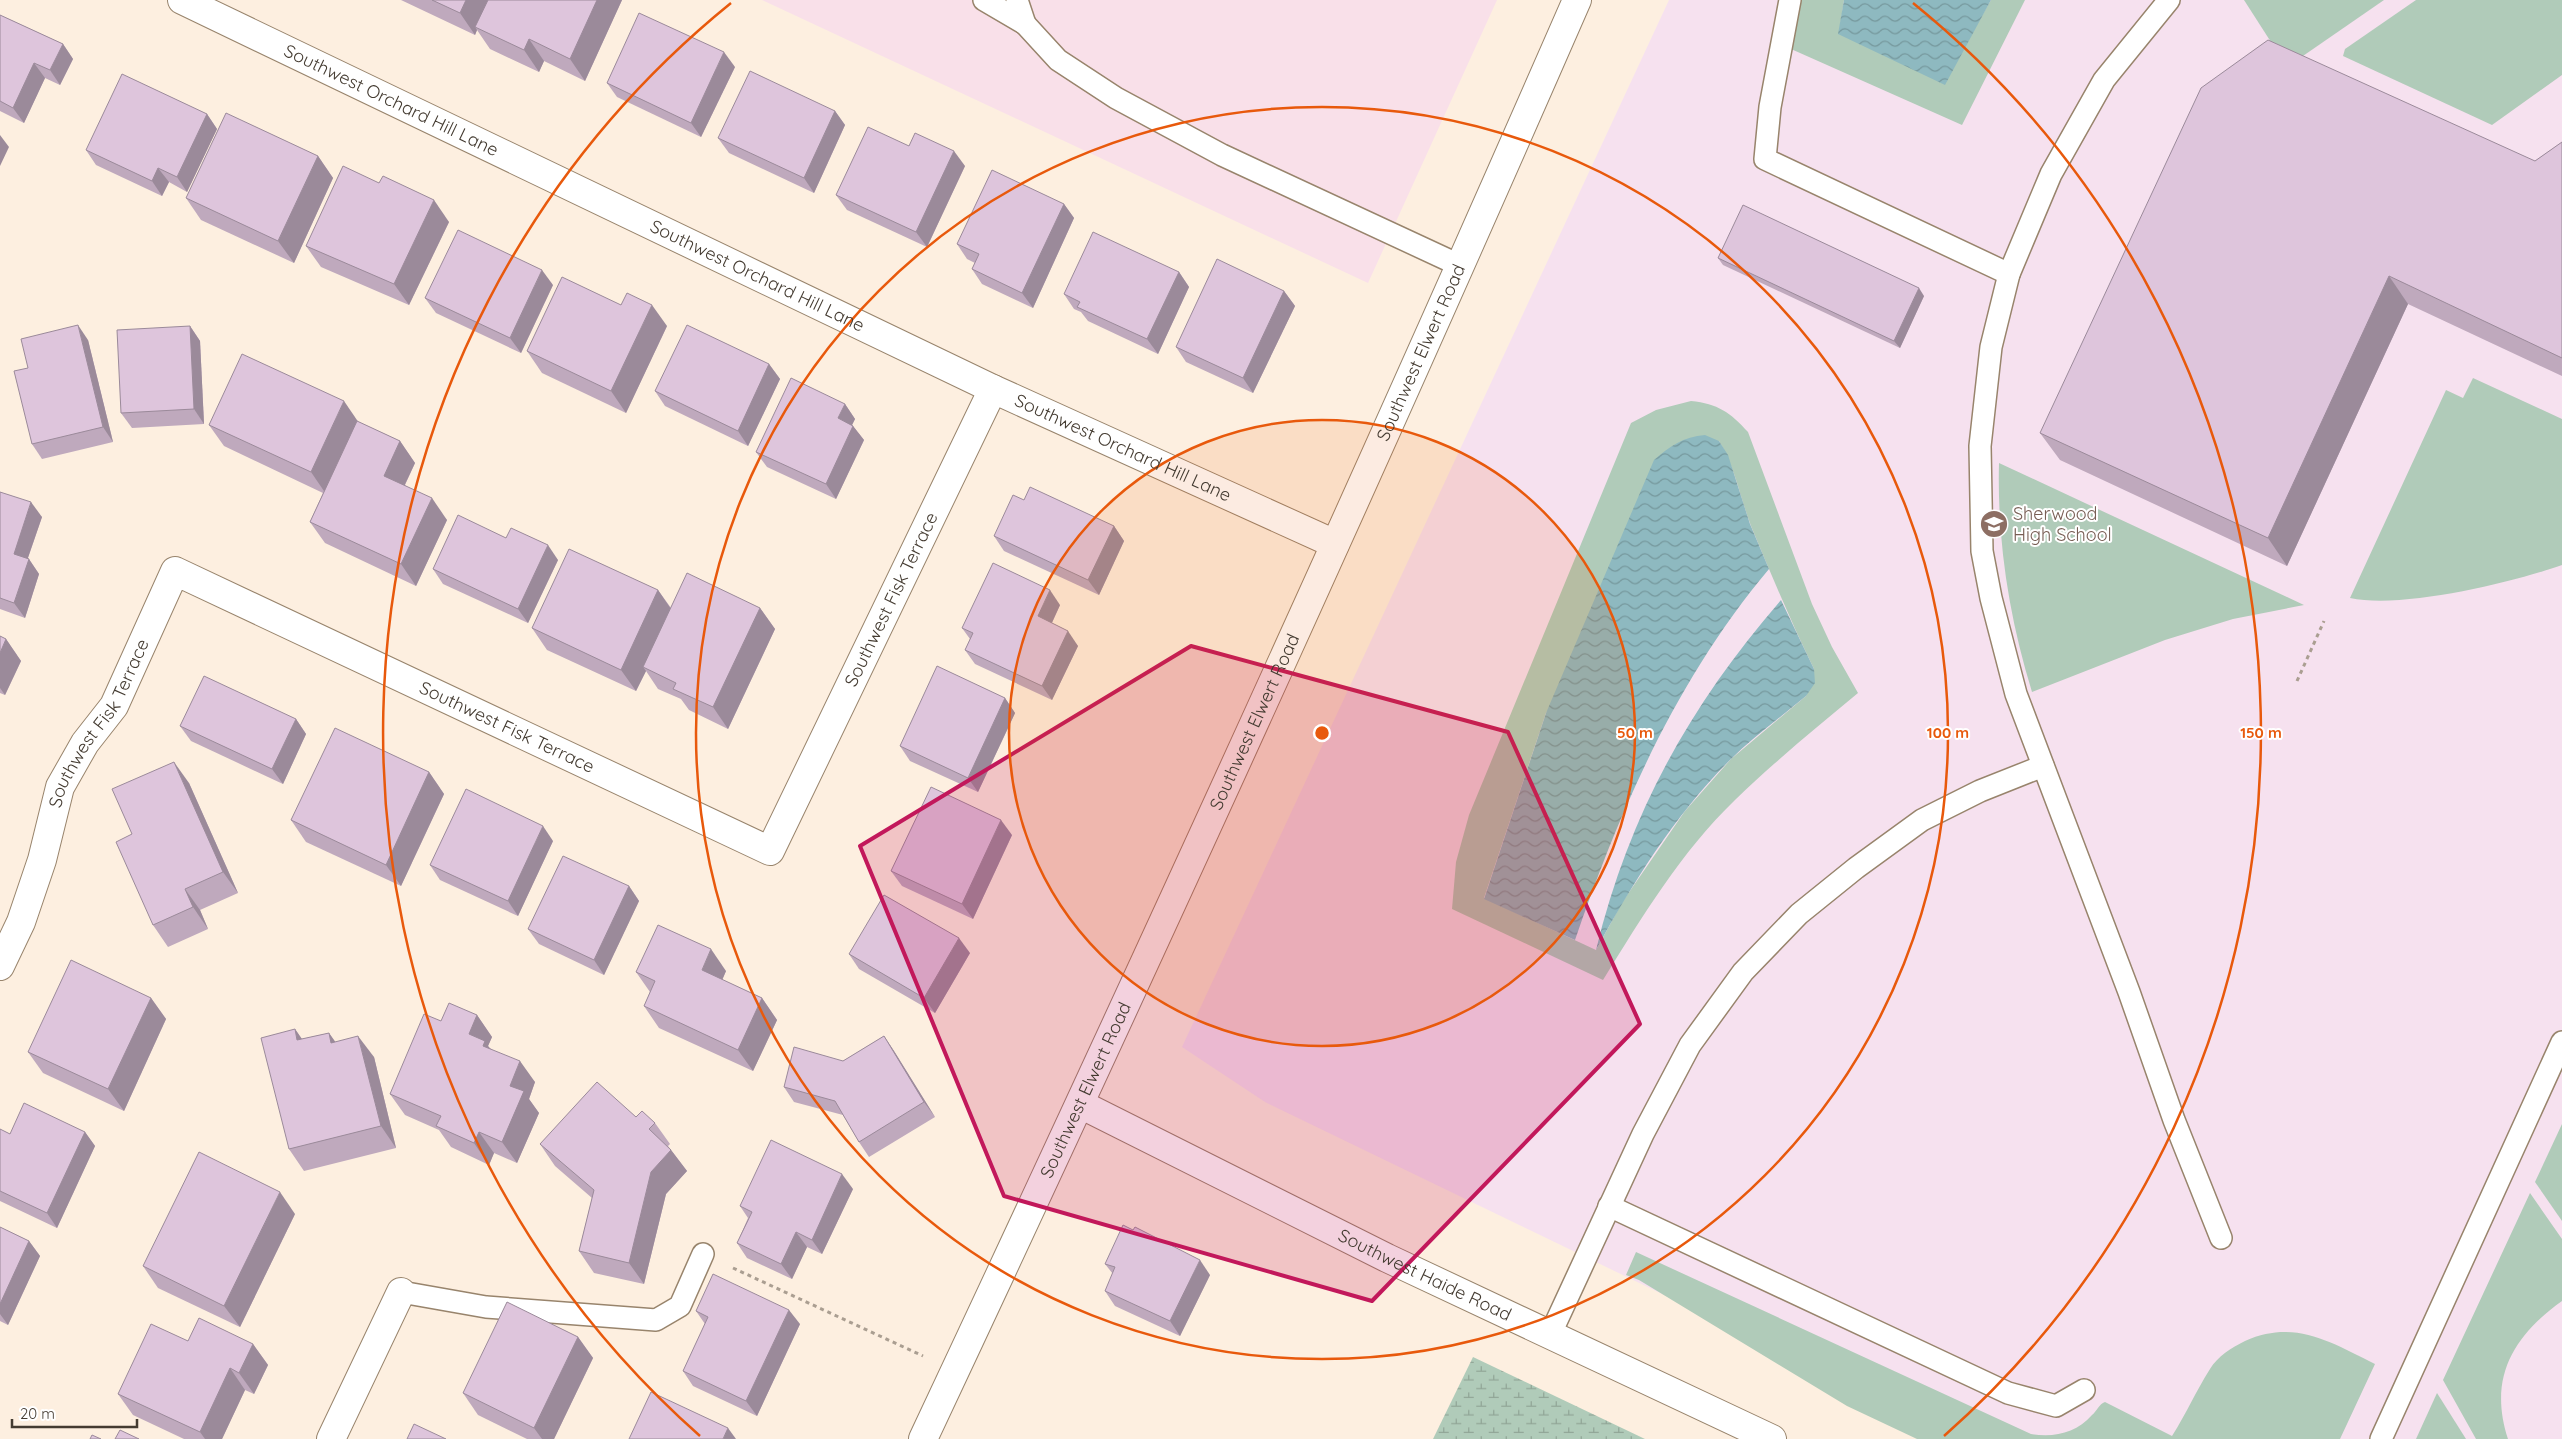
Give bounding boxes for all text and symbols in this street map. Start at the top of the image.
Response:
street label: Southwest Orchard Hill Lane [280,39,502,161]
street label: Southwest Orchard Hill Lane [646,214,868,337]
street label: Southwest Elwert Road [1371,261,1470,445]
street label: Southwest Orchard Hill Lane [1011,388,1235,506]
place label: Sherwood High School [2013,502,2112,546]
street label: Southwest Fisk Terrace [839,508,943,690]
school or university icon: Sherwood High School [1979,509,2009,539]
street label: Southwest Elwert Road [1204,630,1304,814]
street label: Southwest Fisk Terrace [43,635,154,810]
street label: Southwest Fisk Terrace [416,676,598,778]
text: 50 m [1617,723,1653,742]
text: 100 m [1927,723,1969,742]
text: 150 m [2240,723,2282,742]
centre of rings [1313,724,1331,742]
street label: Southwest Elwert Road [1035,998,1136,1181]
street label: Southwest Haide Road [1335,1223,1515,1326]
scale bar [12,1396,138,1428]
text: 20 m [20,1404,55,1423]

